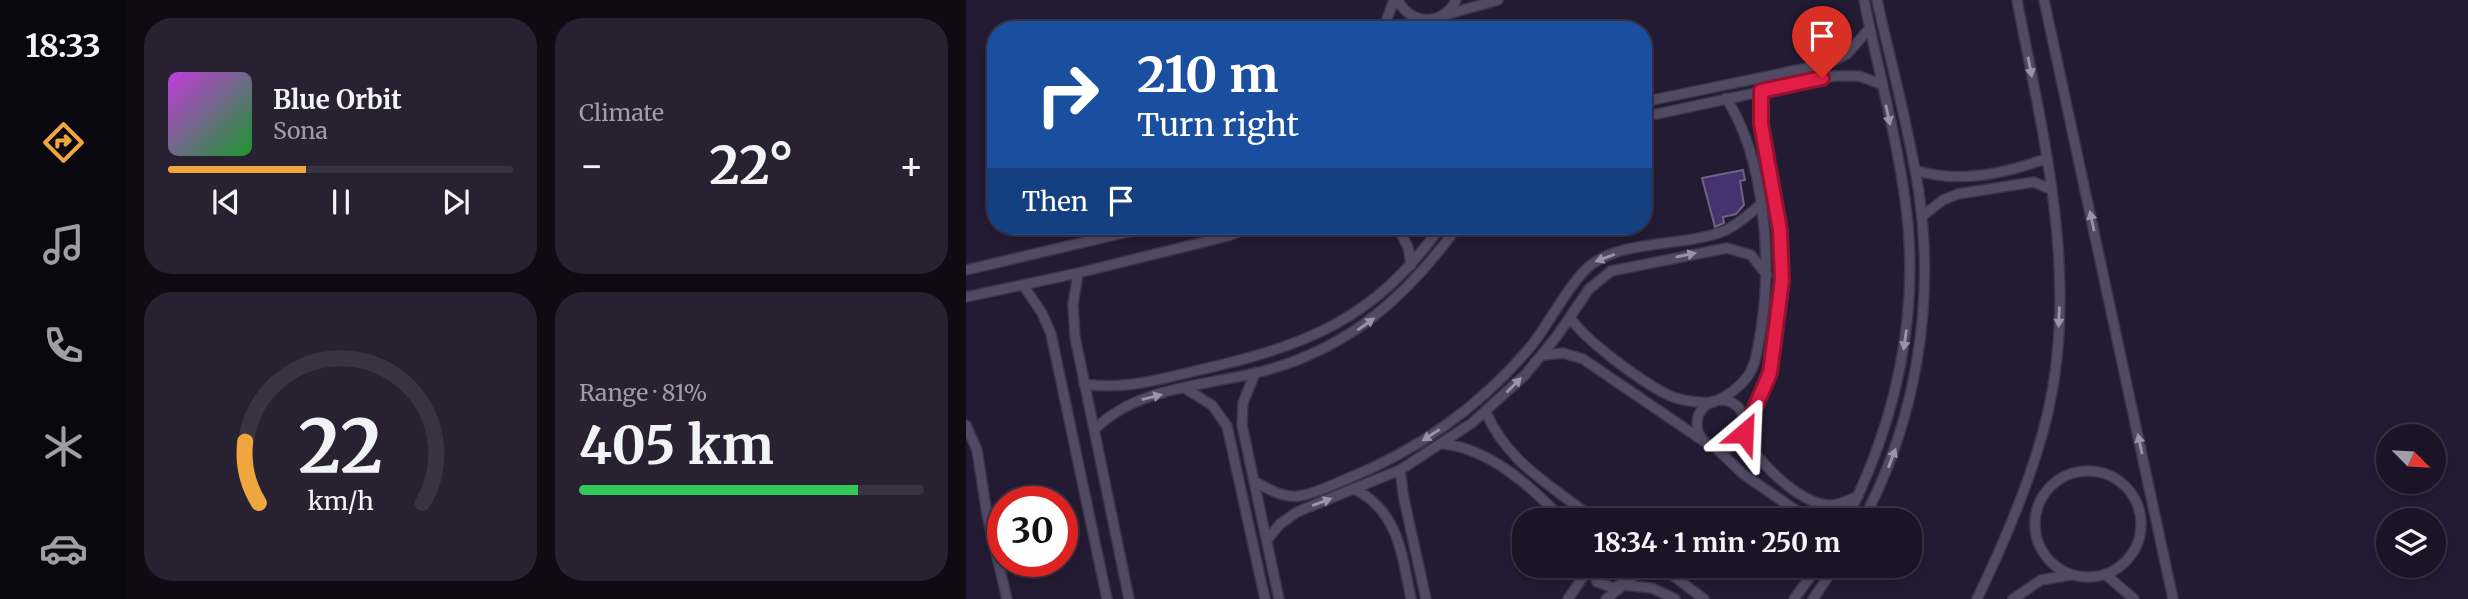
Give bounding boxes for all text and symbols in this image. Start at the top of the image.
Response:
pin [1792,6,1852,78]
icon: arrive [1803,17,1841,55]
text: 18:33 [25,26,101,66]
text: 210 m [1137,44,1278,105]
icon: right [1022,49,1113,140]
one-way arrow [2024,56,2035,78]
text: Blue Orbit [273,83,402,116]
text: Climate [579,98,664,127]
one-way arrow [1882,104,1893,126]
text: Turn right [1137,105,1299,145]
text: Sona [273,116,328,145]
icon: directions [39,118,88,167]
text: 22° [709,133,794,198]
text: − [579,142,604,189]
text: + [899,142,924,189]
icon: arrive [1102,182,1140,220]
icon: previous [207,183,245,221]
icon: pause [322,183,360,221]
icon: next [437,183,475,221]
text: Then [1022,185,1088,218]
one-way arrow [2087,210,2098,232]
icon: music [39,220,88,269]
one-way arrow [1675,249,1697,260]
one-way arrow [1595,253,1616,264]
one-way arrow [2054,306,2065,328]
one-way arrow [1357,317,1375,331]
icon: phone [39,321,88,370]
one-way arrow [1899,329,1910,351]
one-way arrow [1506,377,1523,394]
text: Range · 81% [579,378,707,407]
one-way arrow [1141,391,1163,402]
position arrow [1707,396,1781,470]
text: 22 [298,401,383,493]
text: 405 km [579,413,774,478]
icon: climate [39,422,88,471]
north arrow [2376,424,2446,494]
map controls [2376,424,2446,578]
one-way arrow [1422,428,1440,442]
one-way arrow [2135,433,2146,455]
one-way arrow [1886,447,1897,468]
text: km/h [307,484,374,516]
speed limit sign: 30 [987,486,1078,577]
one-way arrow [1311,497,1332,508]
button: layers [2376,508,2446,578]
icon: car [39,524,88,573]
text: 18:34 · 1 min · 250 m [1593,526,1841,559]

